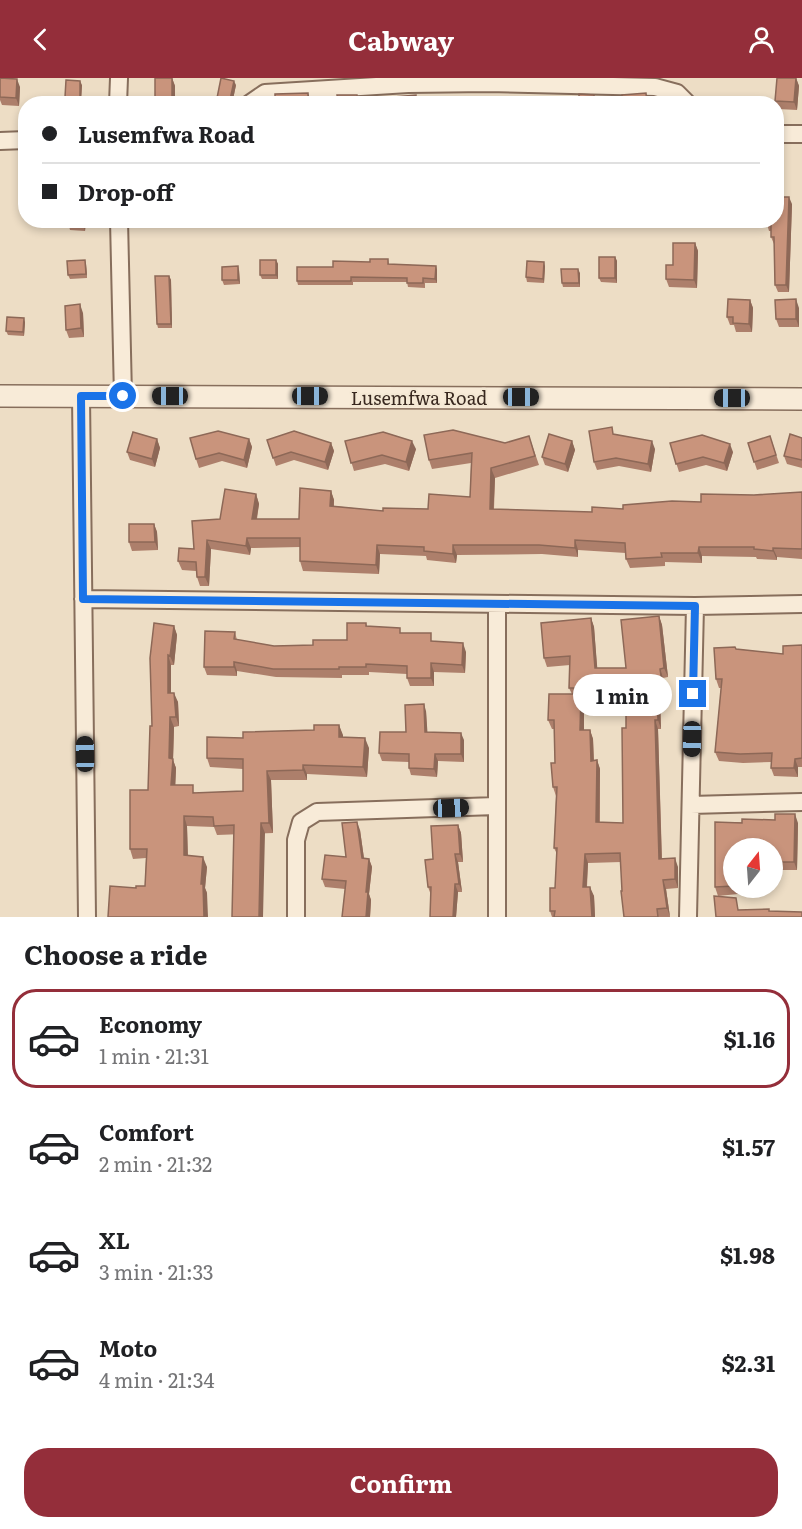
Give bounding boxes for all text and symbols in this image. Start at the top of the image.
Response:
text: Cabway [348,19,454,59]
icon: back [24,23,57,56]
icon: person [745,23,778,56]
text: Lusemfwa Road [78,117,255,150]
text: Drop-off [78,175,174,208]
route start [109,382,136,409]
street label: Lusemfwa Road [351,384,487,411]
car [152,387,188,405]
car [292,387,328,405]
car [503,388,539,406]
car [714,389,750,407]
callout: 1 min [573,673,672,715]
text: 1 min [596,680,649,710]
route end [679,680,706,707]
car [683,721,701,757]
car [76,736,94,772]
car [433,798,469,818]
north arrow [723,838,783,898]
map controls [723,838,783,898]
text: Choose a ride [24,933,207,973]
text: Economy [99,1007,202,1040]
icon: car [27,1012,81,1066]
text: $1.16 [724,1022,775,1055]
text: 1 min · 21:31 [99,1040,209,1070]
text: Comfort [99,1115,194,1148]
icon: car [27,1120,81,1174]
text: $1.57 [722,1130,775,1163]
text: 2 min · 21:32 [99,1148,212,1178]
text: XL [99,1223,130,1256]
icon: car [27,1228,81,1282]
text: $1.98 [720,1238,775,1271]
text: 3 min · 21:33 [99,1256,214,1286]
text: Moto [99,1331,157,1364]
icon: car [27,1336,81,1390]
text: $2.31 [721,1346,775,1379]
text: 4 min · 21:34 [99,1364,214,1394]
button: Confirm [24,1448,778,1517]

